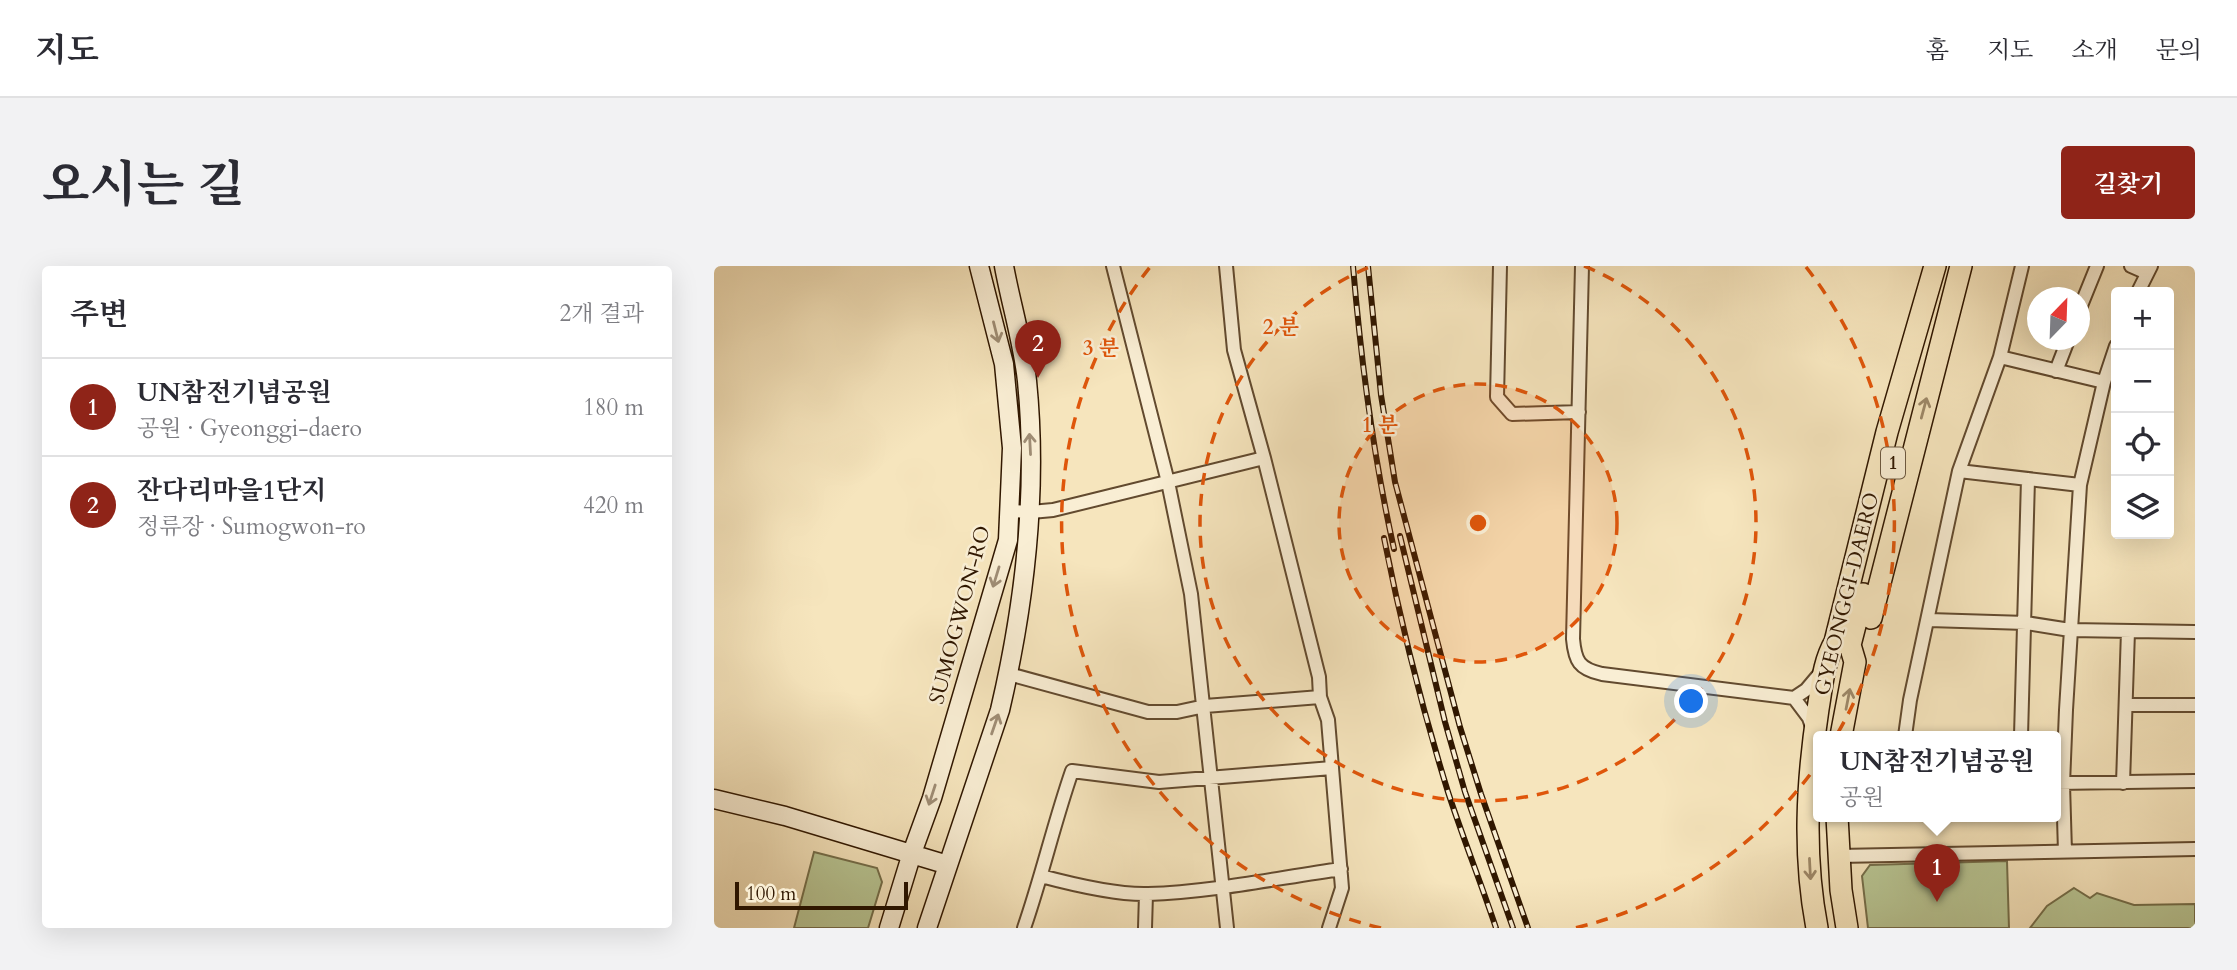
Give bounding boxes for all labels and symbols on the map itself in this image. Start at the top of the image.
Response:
north arrow [2027,287,2090,350]
text: 2 분 [1263,313,1299,342]
one-way arrow [990,320,1003,343]
pin: 2 [1015,320,1061,378]
text: 3 분 [1083,334,1119,363]
one-way arrow [1918,397,1931,420]
text: 1 분 [1362,411,1398,440]
one-way arrow [1023,433,1036,456]
road number: 1 [1881,448,1905,478]
street label: GYEONGGI-DAERO [1808,489,1886,699]
centre of rings [1466,511,1490,535]
street label: SUMOGWON-RO [922,523,998,707]
one-way arrow [989,566,1002,588]
your location [1674,684,1708,718]
one-way arrow [1841,688,1855,711]
one-way arrow [990,713,1003,735]
one-way arrow [925,784,938,806]
pin: 1 [1914,844,1960,902]
one-way arrow [1804,858,1817,880]
scale bar [735,879,908,911]

